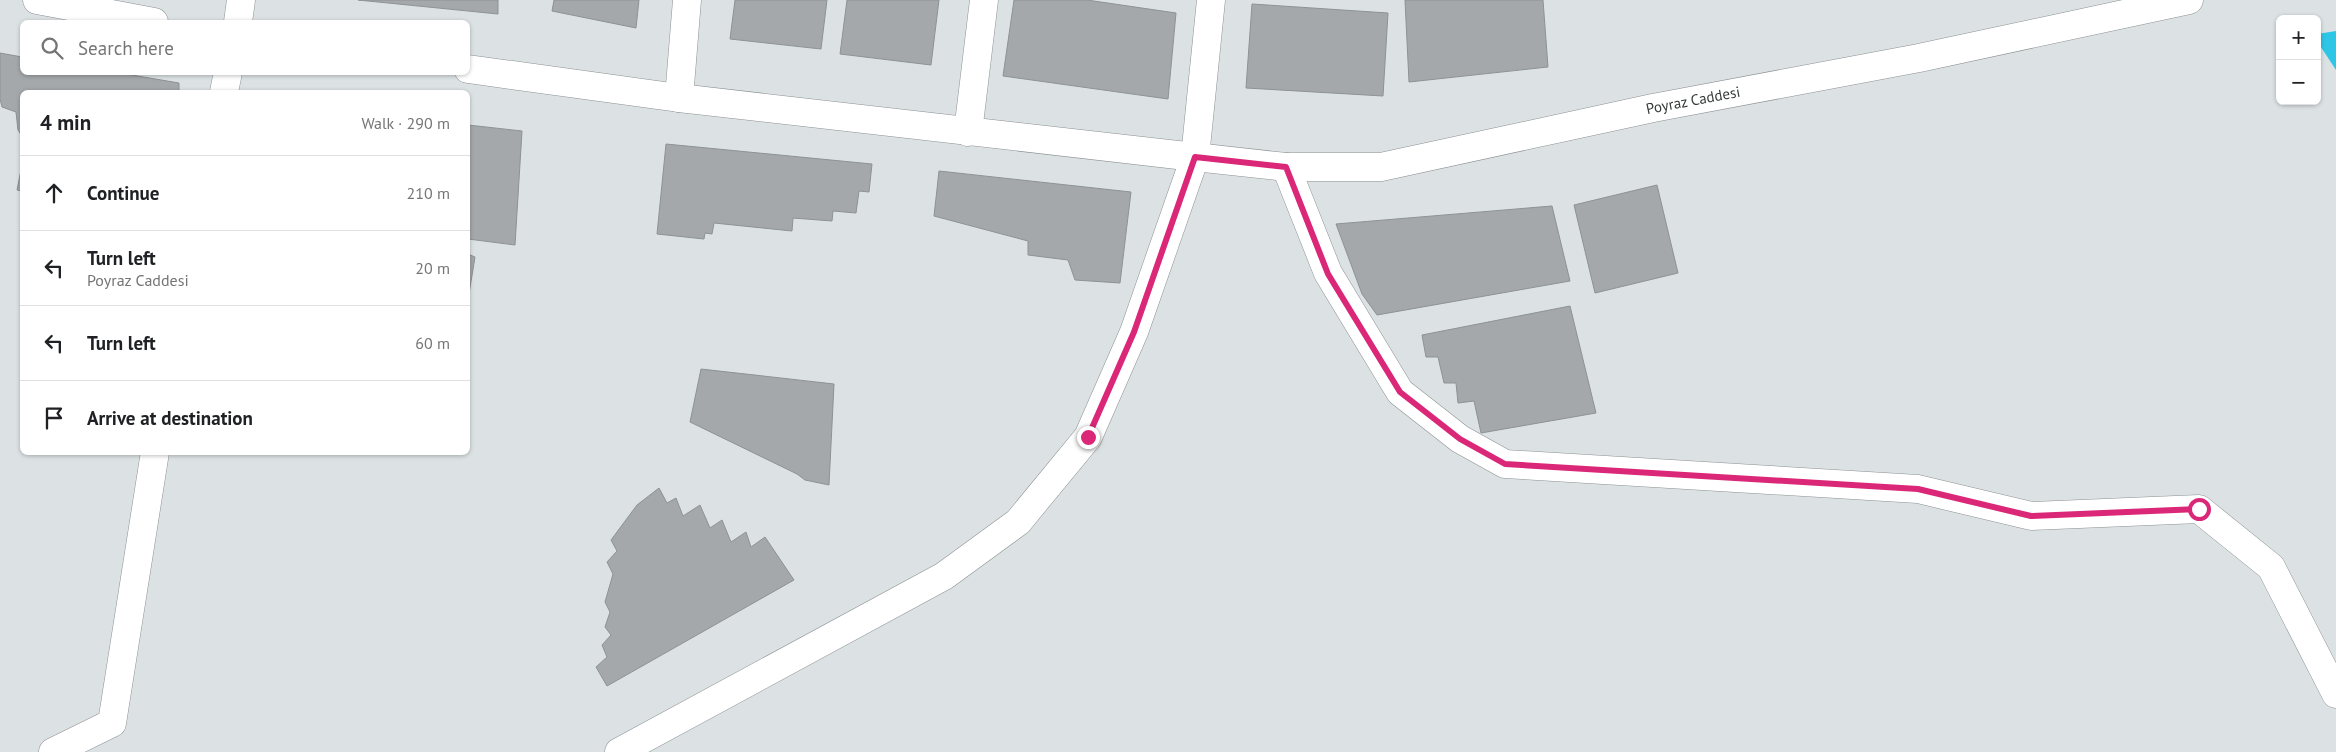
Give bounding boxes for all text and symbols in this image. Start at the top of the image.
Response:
map controls [2276,15,2321,105]
button: + [2276,15,2321,60]
search box [20,20,470,75]
icon: search [38,34,66,62]
text: Search here [78,36,174,60]
button: − [2276,60,2321,105]
street label: Poyraz Caddesi [1644,82,1742,118]
text: 4 min [40,109,91,136]
text: Walk · 290 m [361,113,450,133]
icon: ahead [40,179,68,207]
text: Continue [87,181,159,205]
text: 210 m [407,183,450,203]
text: Turn left [87,246,156,270]
icon: left [40,254,68,282]
text: 20 m [415,258,450,278]
text: Poyraz Caddesi [87,270,189,290]
icon: left [40,329,68,357]
text: Turn left [87,331,156,355]
text: 60 m [415,333,450,353]
icon: arrive [40,404,68,432]
text: Arrive at destination [87,406,253,430]
route end [1077,426,1100,449]
route start [2188,498,2211,521]

